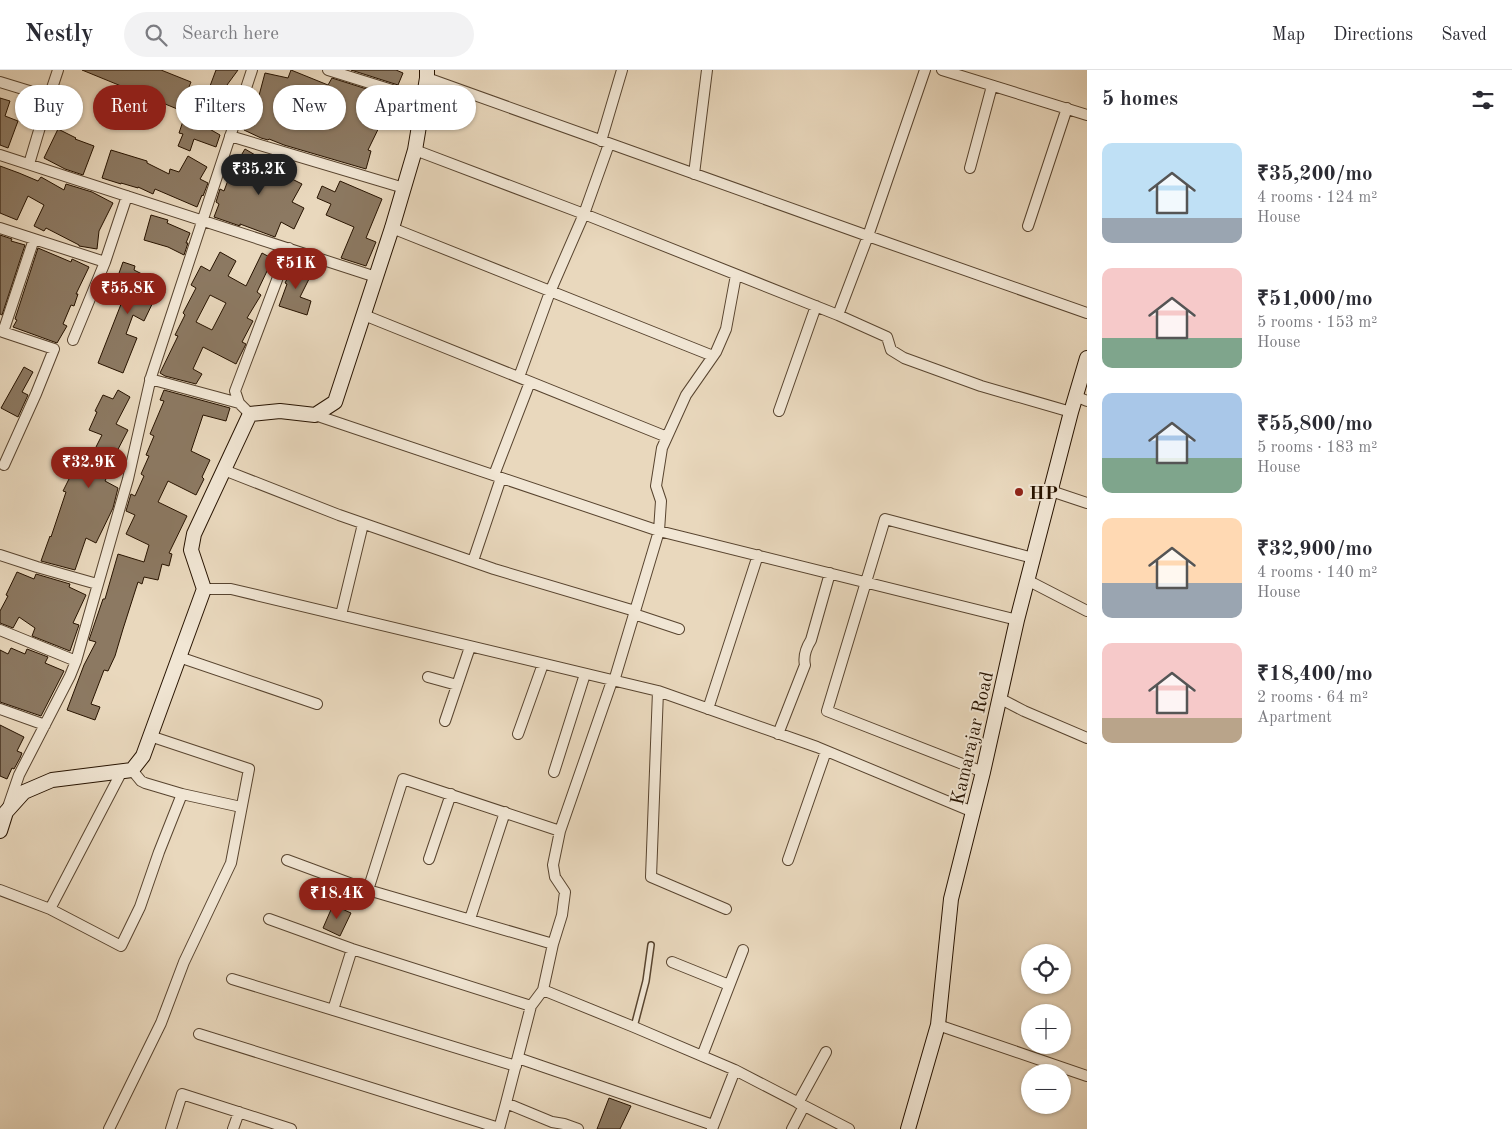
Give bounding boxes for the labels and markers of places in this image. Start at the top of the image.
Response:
pin: ₹35.2K [218,154,300,196]
pin: ₹51K [266,248,326,290]
pin: ₹55.8K [87,272,169,315]
pin: ₹32.9K [48,446,130,489]
place label: HP [1029,485,1058,504]
marker: HP [1013,486,1025,498]
pin: ₹18.4K [296,878,378,920]

